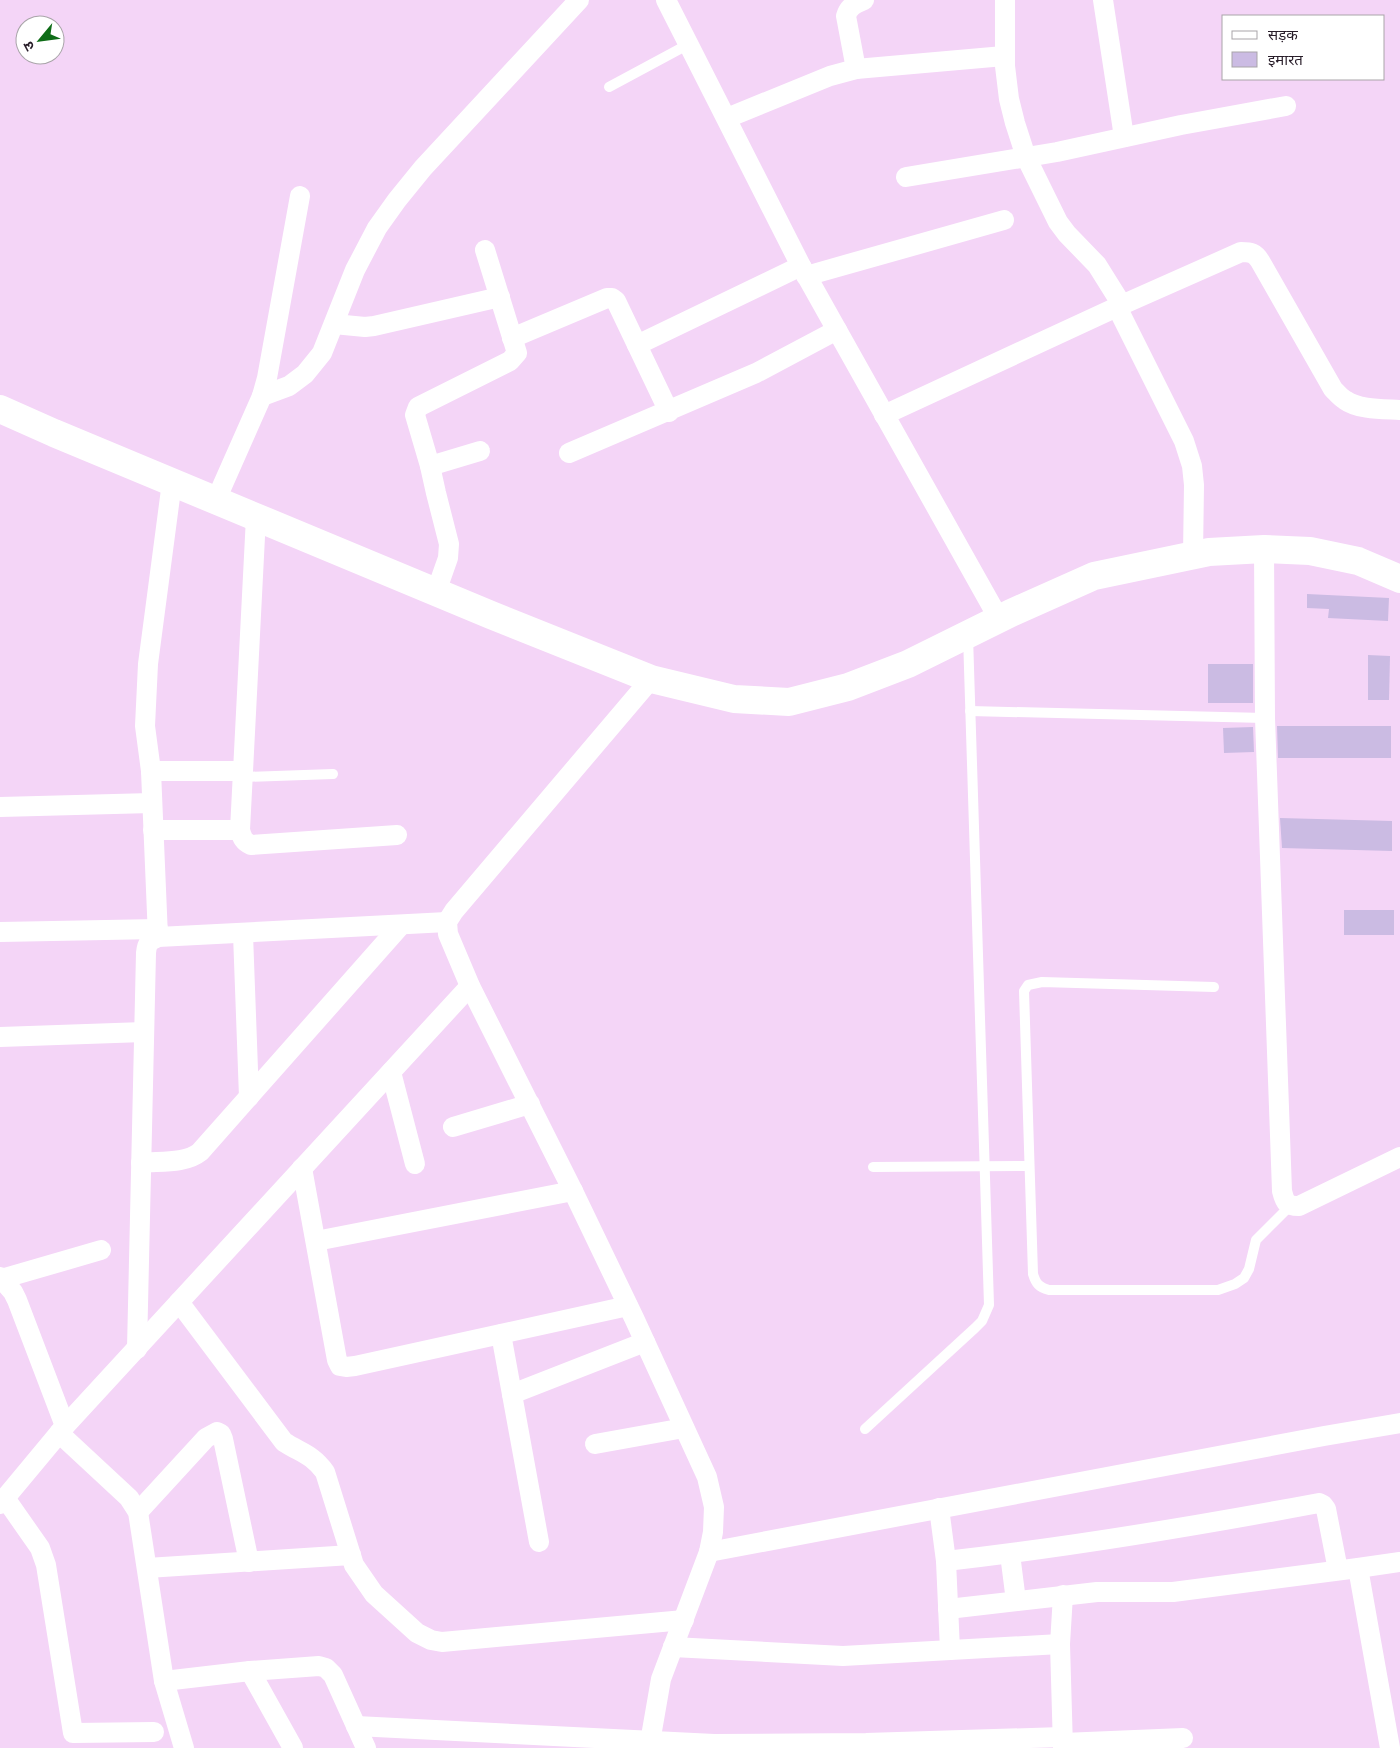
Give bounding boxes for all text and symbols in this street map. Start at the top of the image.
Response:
north arrow [15,15,65,65]
legend [1222,15,1385,80]
text: सड़क [1268,26,1298,44]
text: उ [19,38,38,54]
text: इमारत [1268,51,1303,69]

